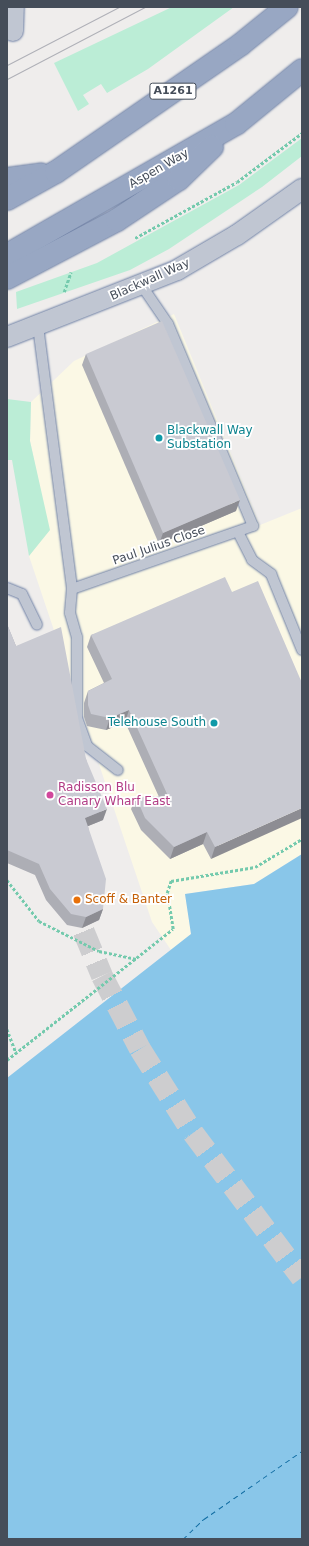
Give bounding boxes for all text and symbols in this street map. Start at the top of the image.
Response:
road number: A1261 [149,82,197,100]
street label: Aspen Way [127,146,191,192]
street label: Blackwall Way [108,256,192,304]
place label: Blackwall Way Substation [167,424,253,452]
marker: Blackwall Way Substation [154,433,164,443]
street label: Paul Julius Close [111,523,207,569]
place label: Telehouse South [108,716,206,730]
marker: Telehouse South [209,718,219,728]
place label: Radisson Blu Canary Wharf East [58,781,170,809]
marker: Radisson Blu Canary Wharf East [45,790,55,800]
place label: Scoff & Banter [85,893,172,907]
marker: Scoff & Banter [72,895,82,905]

